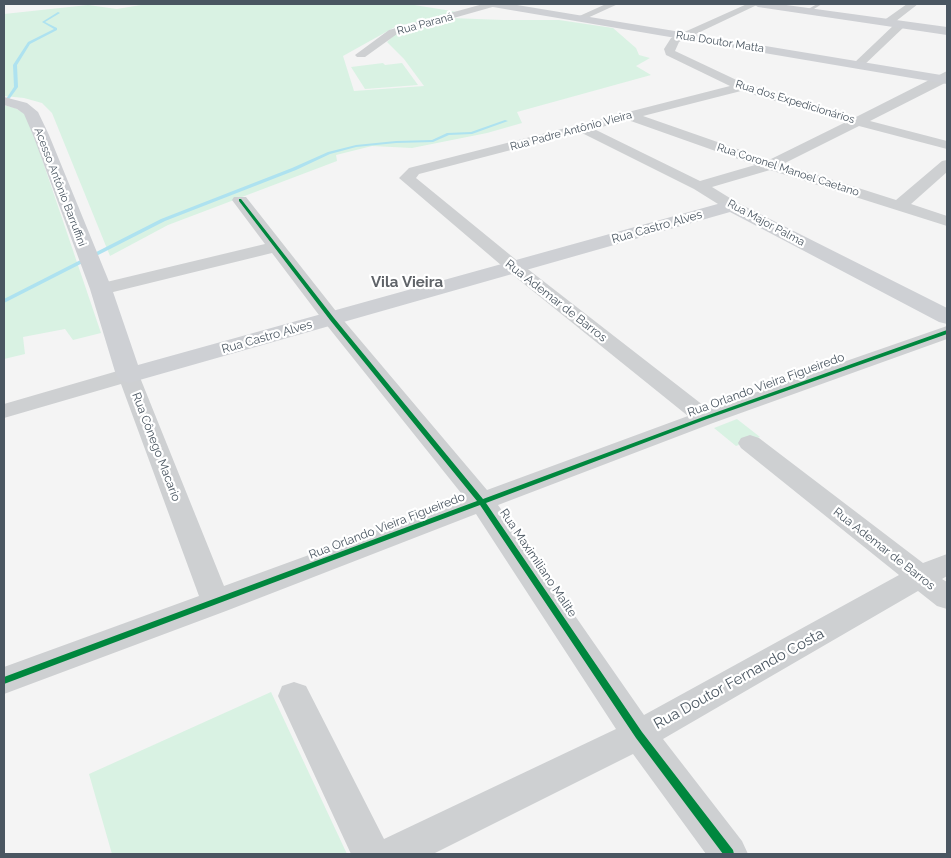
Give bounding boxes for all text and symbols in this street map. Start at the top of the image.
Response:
street label: Rua Paraná [396,10,454,38]
street label: Rua Doutor Matta [675,29,765,55]
street label: Rua dos Expedicionários [734,78,856,126]
street label: Rua Padre Antônio Vieira [509,108,633,154]
street label: Acesso Antônio Barruffini [31,126,89,248]
street label: Rua Coronel Manoel Caetano [715,141,861,199]
street label: Rua Major Palma [725,197,807,249]
street label: Rua Castro Alves [610,207,704,247]
street label: Rua Ademar de Barros [502,257,610,345]
district label: Vila Vieira [371,273,443,291]
street label: Rua Castro Alves [220,317,314,357]
street label: Rua Orlando Vieira Figueiredo [686,350,846,420]
street label: Rua Cônego Macario [129,390,183,504]
street label: Rua Orlando Vieira Figueiredo [307,490,467,562]
street label: Rua Ademar de Barros [830,505,938,593]
street label: Rua Maximiliano Malite [496,506,580,620]
street label: Rua Doutor Fernando Costa [651,625,827,733]

